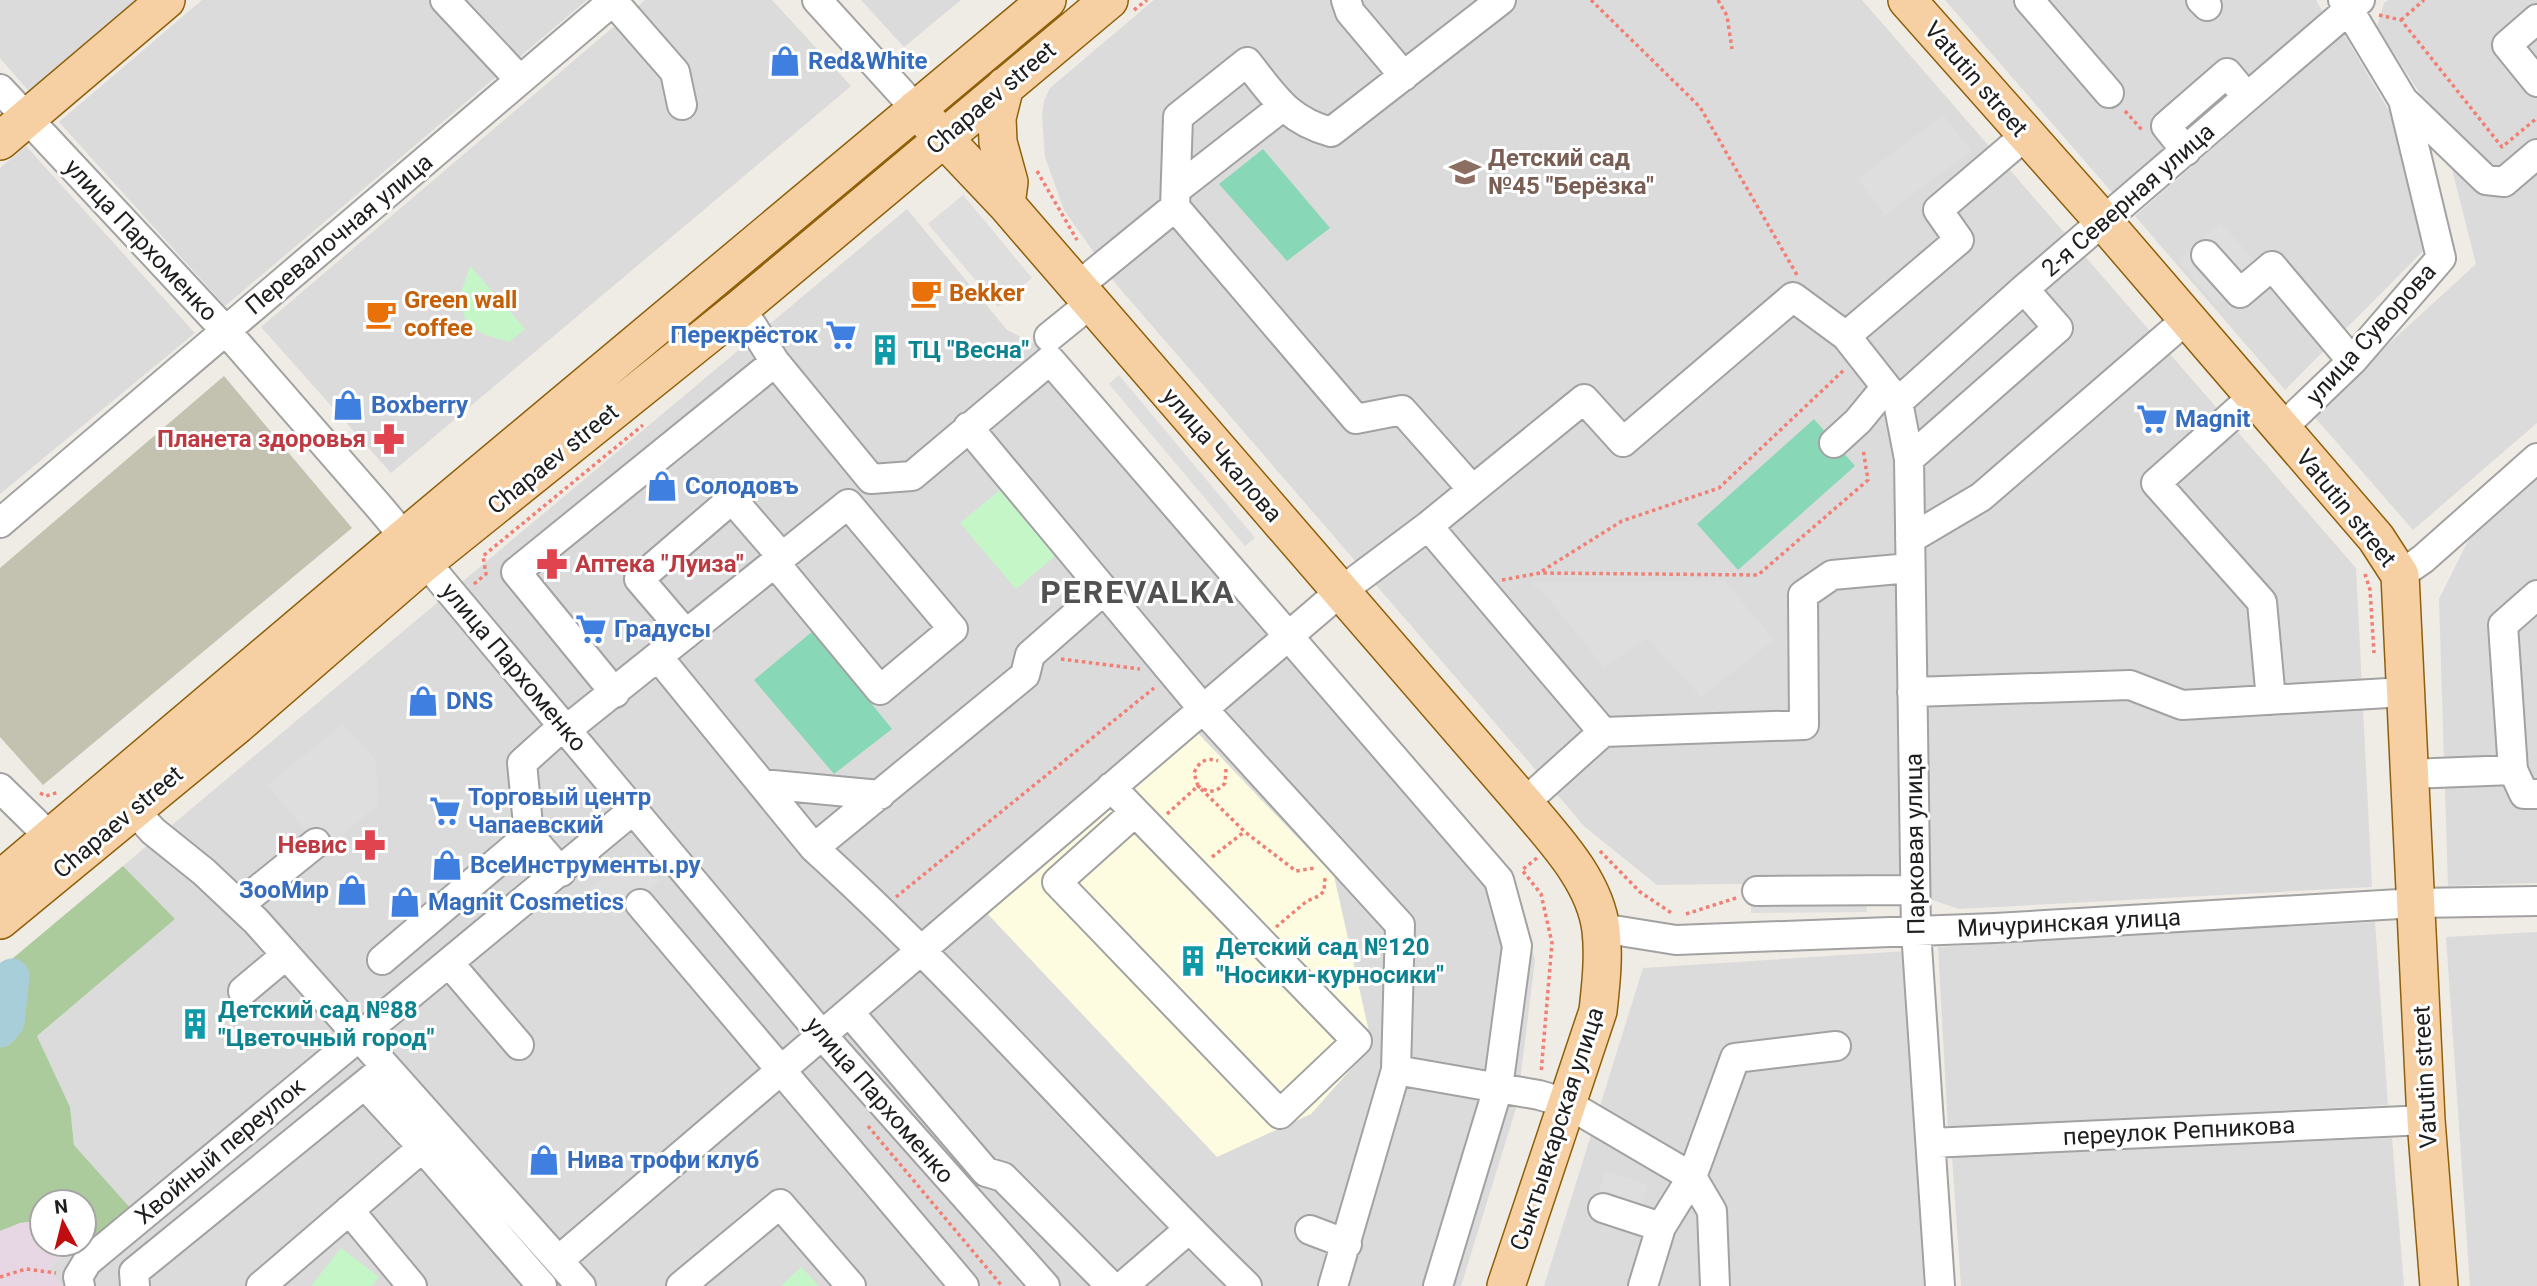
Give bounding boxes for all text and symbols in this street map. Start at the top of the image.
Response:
street label: Vatutin street [1918,16,2034,142]
street label: Chapaev street [921,36,1061,160]
shop icon: Red&White [768,44,802,78]
place label: Red&White [808,47,928,75]
street label: 2-я Северная улица [2036,117,2220,283]
place label: Детский сад №45 "Берёзка" [1488,144,1654,200]
street label: Перевалочная улица [240,148,438,320]
street label: улица Пархоменко [59,153,223,327]
school or university icon: Детский сад №45 "Берёзка" [1448,155,1482,189]
street label: улица Суворова [2300,258,2442,410]
cafe icon: Bekker [909,276,943,310]
place label: Bekker [949,279,1025,307]
place label: Green wall coffee [404,286,517,342]
cafe icon: Green wall coffee [364,297,398,331]
supermarket icon: Перекрёсток [824,318,858,352]
place label: Перекрёсток [670,321,818,349]
building icon: ТЦ "Весна" [868,333,902,367]
place label: ТЦ "Весна" [908,336,1029,364]
street label: улица Чкалова [1156,382,1288,528]
shop icon: Boxberry [331,388,365,422]
place label: Boxberry [371,391,469,419]
street label: Chapaev street [482,398,624,520]
supermarket icon: Magnit [2135,402,2169,436]
place label: Magnit [2175,405,2251,433]
pharmacy icon: Планета здоровья [372,422,406,456]
place label: Планета здоровья [157,425,366,453]
street label: Vatutin street [2290,444,2402,573]
shop icon: Солодовъ [645,469,679,503]
place label: Солодовъ [685,472,799,500]
pharmacy icon: Аптека "Луиза" [535,547,569,581]
place label: Аптека "Луиза" [575,550,744,578]
district label: PEREVALKA [1040,573,1236,611]
street label: улица Пархоменко [435,577,593,757]
supermarket icon: Градусы [574,612,608,646]
place label: Градусы [614,615,711,643]
shop icon: DNS [406,684,440,718]
place label: DNS [446,687,493,715]
street label: Парковая улица [1899,753,1931,935]
street label: Chapaev street [48,760,188,884]
place label: Торговый центр Чапаевский [468,783,651,839]
supermarket icon: Торговый центр Чапаевский [428,794,462,828]
pharmacy icon: Невис [353,828,387,862]
place label: Невис [277,831,347,859]
shop icon: ВсеИнструменты.ру [430,848,464,882]
place label: ВсеИнструменты.ру [470,851,702,879]
shop icon: ЗооМир [335,873,369,907]
place label: ЗооМир [239,876,329,904]
shop icon: Magnit Cosmetics [388,885,422,919]
place label: Magnit Cosmetics [428,888,624,916]
street label: Мичуринская улица [1956,903,2182,943]
place label: Детский сад №120 "Носики-курносики" [1216,933,1444,989]
building icon: Детский сад №120 "Носики-курносики" [1176,944,1210,978]
place label: Детский сад №88 "Цветочный город" [218,996,434,1052]
street label: Сыктывкарская улица [1504,1004,1610,1254]
street label: Vatutin street [2407,1005,2443,1149]
building icon: Детский сад №88 "Цветочный город" [178,1007,212,1041]
street label: улица Пархоменко [800,1011,960,1189]
street label: Хвойный переулок [130,1072,310,1230]
street label: переулок Репникова [2062,1111,2296,1151]
shop icon: Нива трофи клуб [527,1143,561,1177]
place label: Нива трофи клуб [567,1146,759,1174]
north arrow [28,1188,98,1258]
text: N [53,1194,69,1219]

